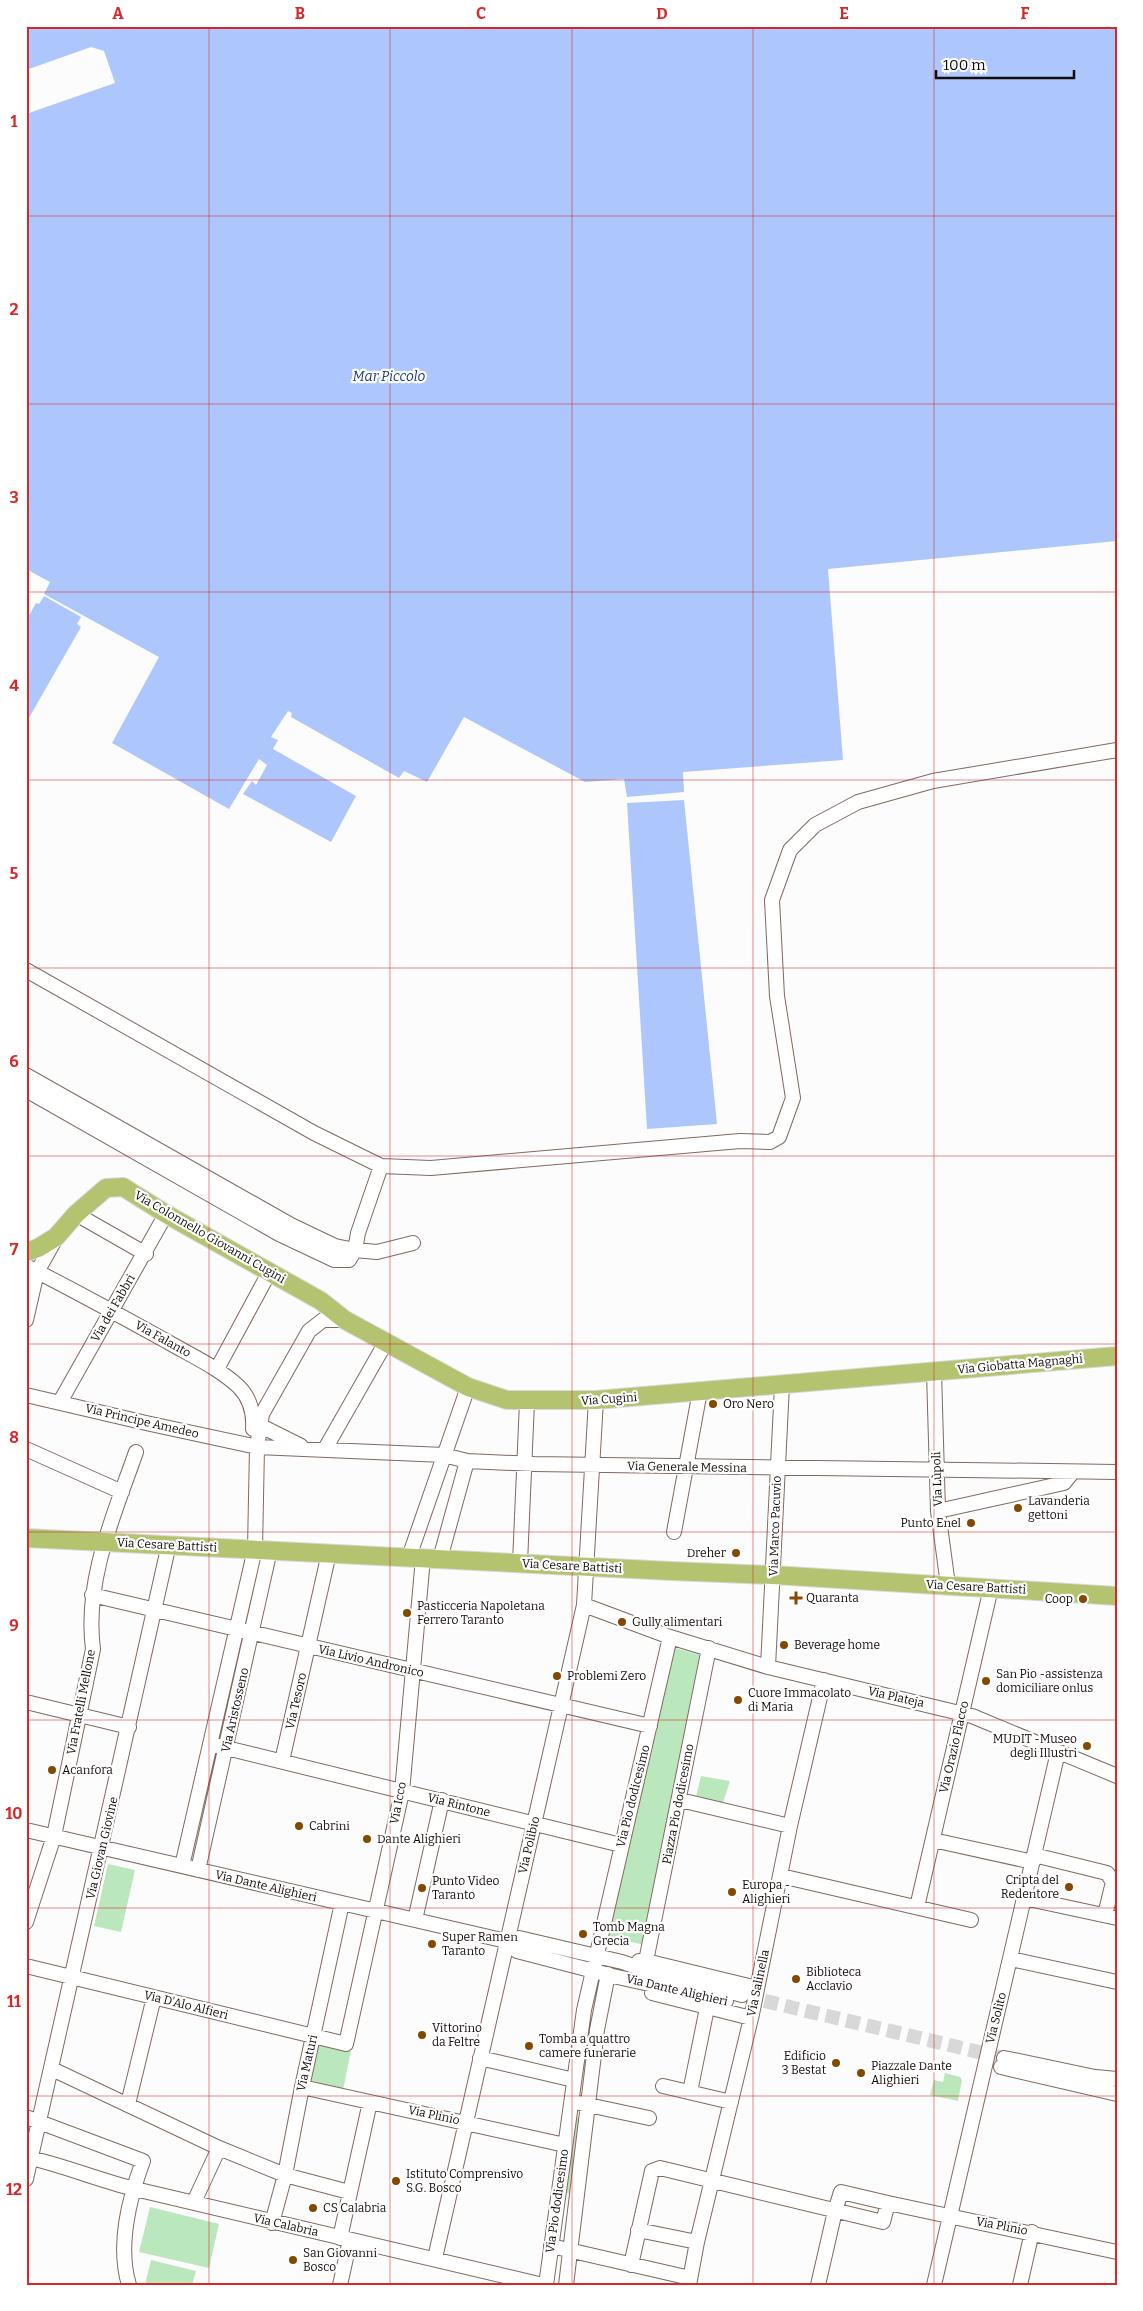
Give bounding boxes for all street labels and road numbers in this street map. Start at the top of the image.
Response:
street label: Via Colonnello Giovanni Cugini [132,1188,288,1286]
street label: Via dei Fabbri [88,1271,138,1344]
street label: Via Falanto [133,1318,193,1360]
street label: Via Giobatta Magnaghi [957,1352,1084,1376]
street label: Via Cugini [580,1390,638,1408]
street label: Via Principe Amedeo [84,1401,200,1441]
street label: Via Lùpoli [929,1451,945,1507]
street label: Via Generale Messina [627,1459,747,1475]
street label: Via Marco Pacuvio [766,1475,784,1577]
street label: Via Cesare Battisti [117,1535,218,1555]
street label: Via Cesare Battisti [522,1556,623,1576]
street label: Via Cesare Battisti [926,1577,1027,1597]
street label: Via Livio Andronico [317,1642,425,1680]
street label: Via Fratelli Mellone [64,1648,98,1756]
street label: Via Aristosseno [218,1666,252,1754]
street label: Via Tesoro [283,1671,309,1731]
street label: Via Plateja [866,1684,926,1710]
street label: Via Orazio Flacco [937,1699,971,1794]
street label: Via Pio dodicesimo [614,1743,653,1849]
street label: Piazza Pio dodicesimo [659,1743,697,1865]
street label: Via Icco [387,1780,409,1825]
street label: Via Rintone [426,1790,492,1820]
street label: Via Giovan Giovine [83,1795,121,1901]
street label: Via Polibio [516,1815,542,1875]
street label: Via Dante Alighieri [214,1867,319,1905]
street label: Via Salinella [744,1948,772,2018]
street label: Via Dante Alighieri [625,1971,730,2009]
street label: Via D'Alo Alfieri [142,1988,230,2022]
street label: Via Solìto [983,1991,1009,2045]
street label: Via Maturi [294,2033,320,2093]
street label: Via Plinio [407,2103,461,2127]
street label: Via Pio dodicesimo [543,2148,571,2254]
street label: Via Calabria [252,2211,320,2239]
street label: Via Plinio [975,2214,1029,2238]

